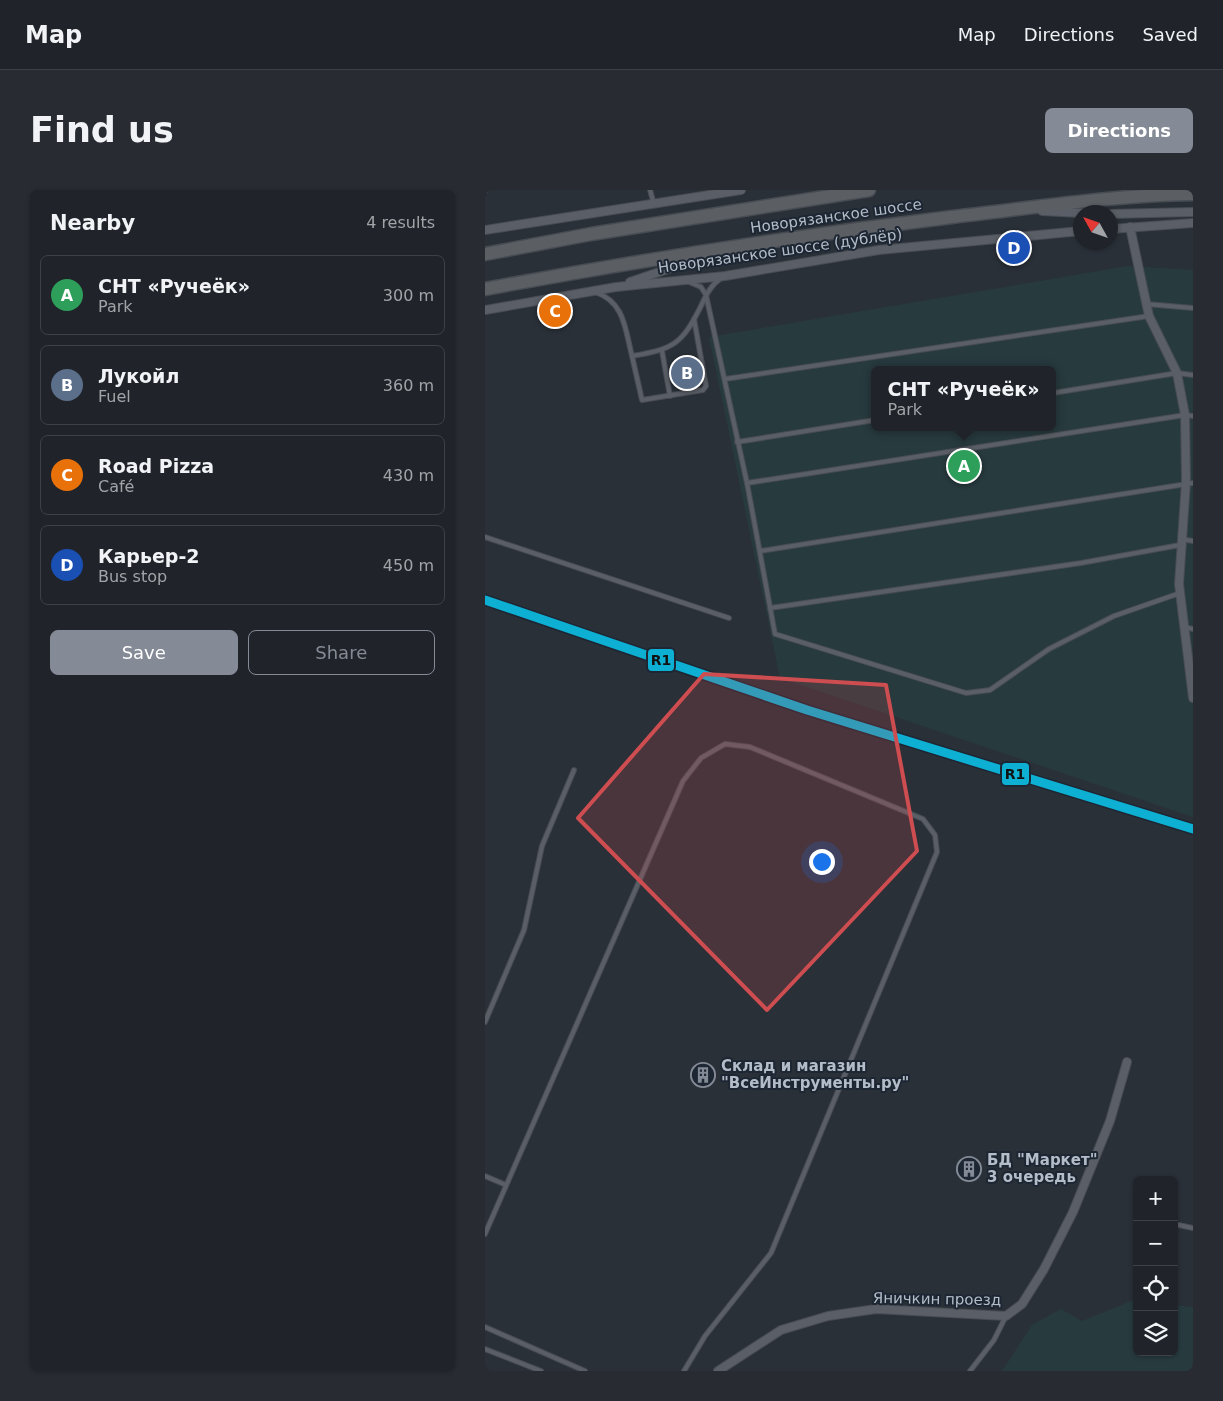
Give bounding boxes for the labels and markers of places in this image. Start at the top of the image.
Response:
pin: D [998,229,1030,267]
pin: C [539,292,571,330]
pin: B [671,354,703,392]
pin: A [948,447,980,485]
place label: Склад и магазин "ВсеИнструменты.ру" [721,1057,909,1092]
building icon: Склад и магазин "ВсеИнструменты.ру" [690,1062,716,1088]
place label: БД "Маркет" 3 очередь [987,1151,1097,1186]
building icon: БД "Маркет" 3 очередь [956,1156,982,1182]

